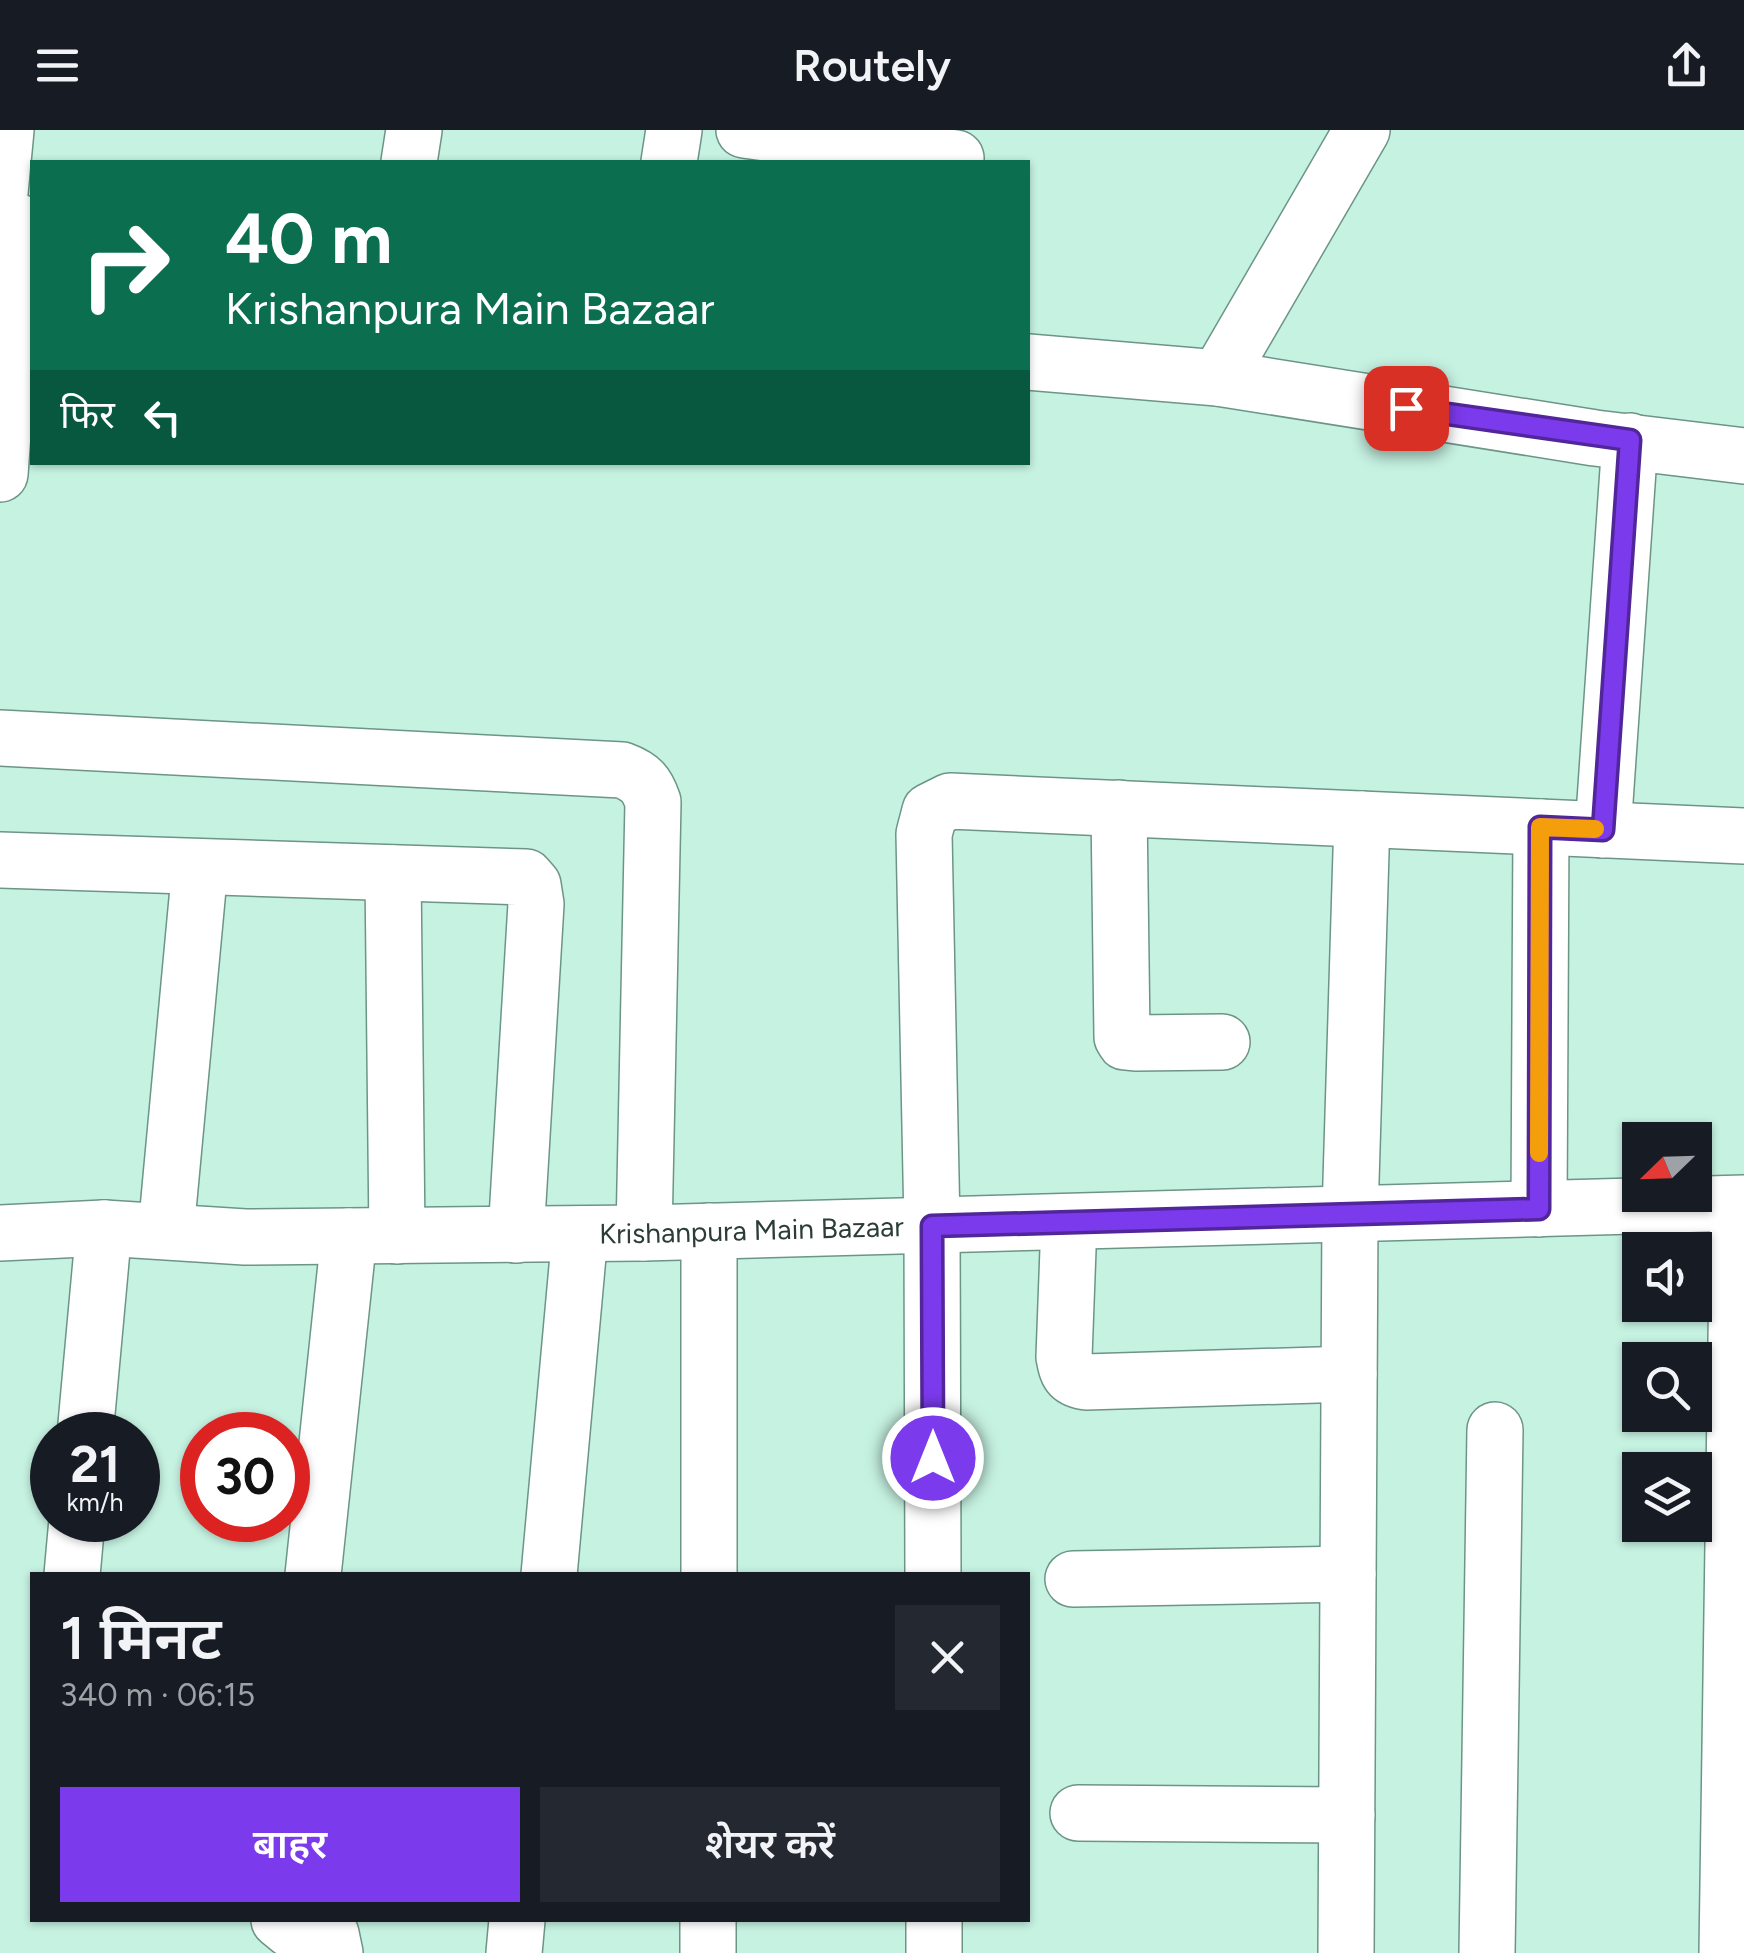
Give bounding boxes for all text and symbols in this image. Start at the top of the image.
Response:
icon: menu [30,38,85,93]
text: Routely [793,38,951,92]
icon: share [1659,38,1714,93]
text: 40 m [225,196,392,281]
icon: right [60,200,190,330]
text: Krishanpura Main Bazaar [225,281,714,335]
pin [1364,366,1449,451]
icon: arrive [1379,381,1434,436]
icon: left [135,390,190,445]
text: फिर [60,392,115,438]
north arrow [1622,1122,1712,1212]
map controls [1622,1122,1712,1542]
street label: Krishanpura Main Bazaar [599,1209,905,1250]
button: sound [1622,1232,1712,1322]
button: search [1622,1342,1712,1432]
position arrow [881,1406,985,1510]
speed limit sign: 30 [180,1412,310,1542]
text: 21 [70,1434,120,1495]
button: layers [1622,1452,1712,1542]
text: km/h [66,1487,124,1517]
text: 1 मिनट [60,1602,221,1674]
button: close [895,1605,1000,1710]
text: 340 m · 06:15 [60,1676,255,1714]
button: बाहर [60,1787,520,1902]
button: शेयर करें [540,1787,1000,1902]

